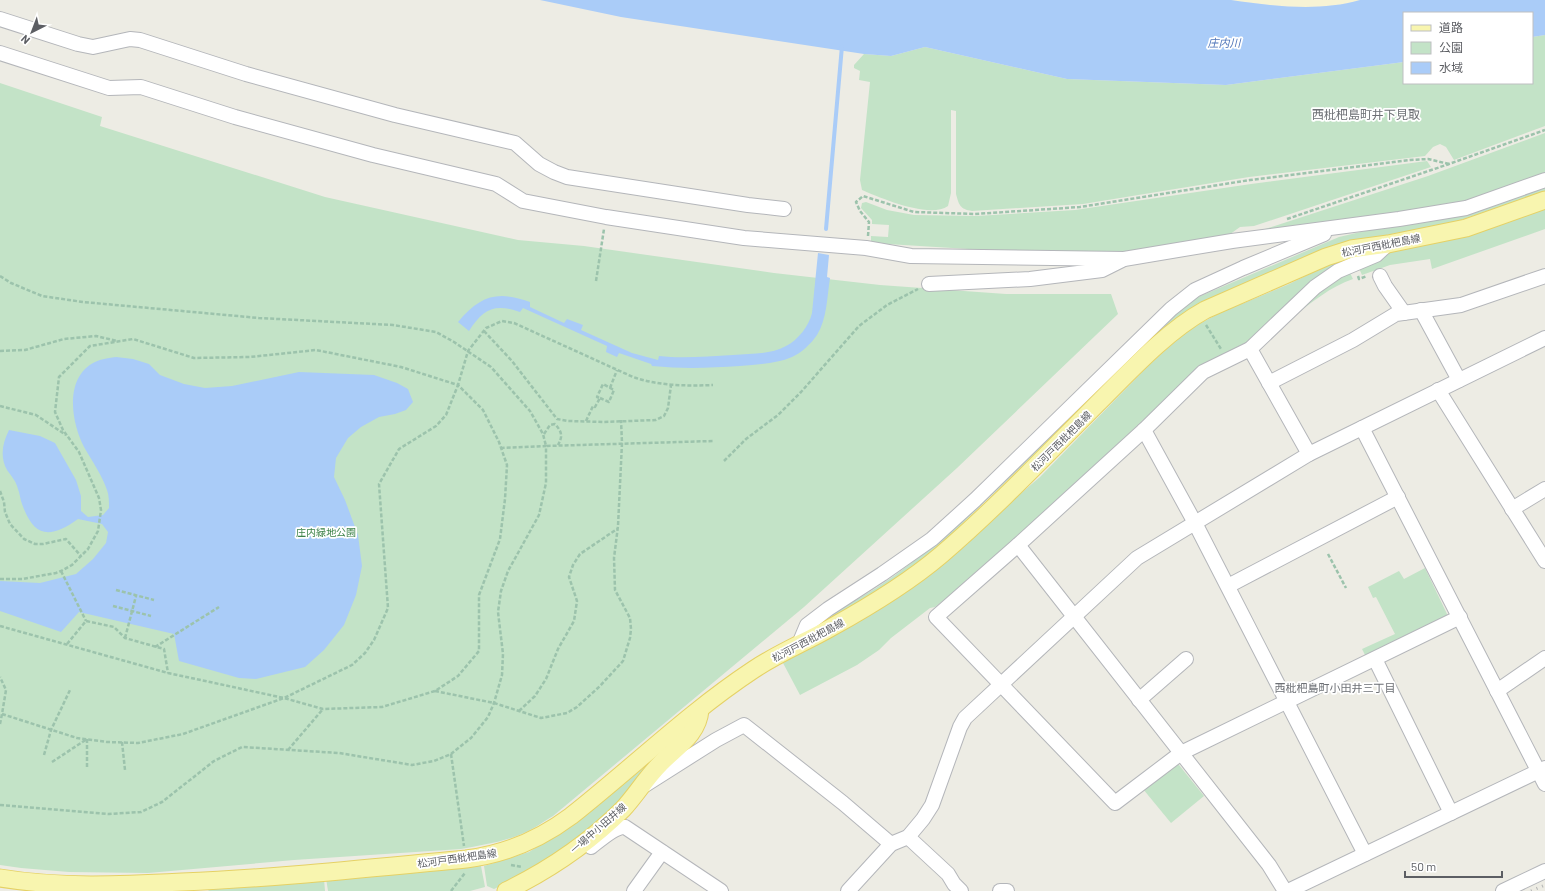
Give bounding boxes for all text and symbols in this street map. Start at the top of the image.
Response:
north arrow [12,12,52,52]
legend [1403,12,1533,84]
text: 道路 [1439,20,1463,34]
text: N [18,33,32,47]
water label: 庄内川 [1208,36,1241,49]
text: 公園 [1439,40,1463,54]
text: 水域 [1439,60,1463,74]
district label: 西枇杷島町井下見取 [1312,107,1420,121]
street label: 松河戸西枇杷島線 [1341,231,1421,259]
street label: 松河戸西枇杷島線 [1028,408,1094,474]
park label: 庄内緑地公園 [296,526,356,538]
street label: 松河戸西枇杷島線 [770,616,846,664]
district label: 西枇杷島町小田井三丁目 [1275,681,1396,694]
street label: 一場中小田井線 [568,801,628,855]
street label: 松河戸西枇杷島線 [417,846,497,870]
scale bar [1405,853,1502,879]
text: 50 m [1411,859,1436,873]

